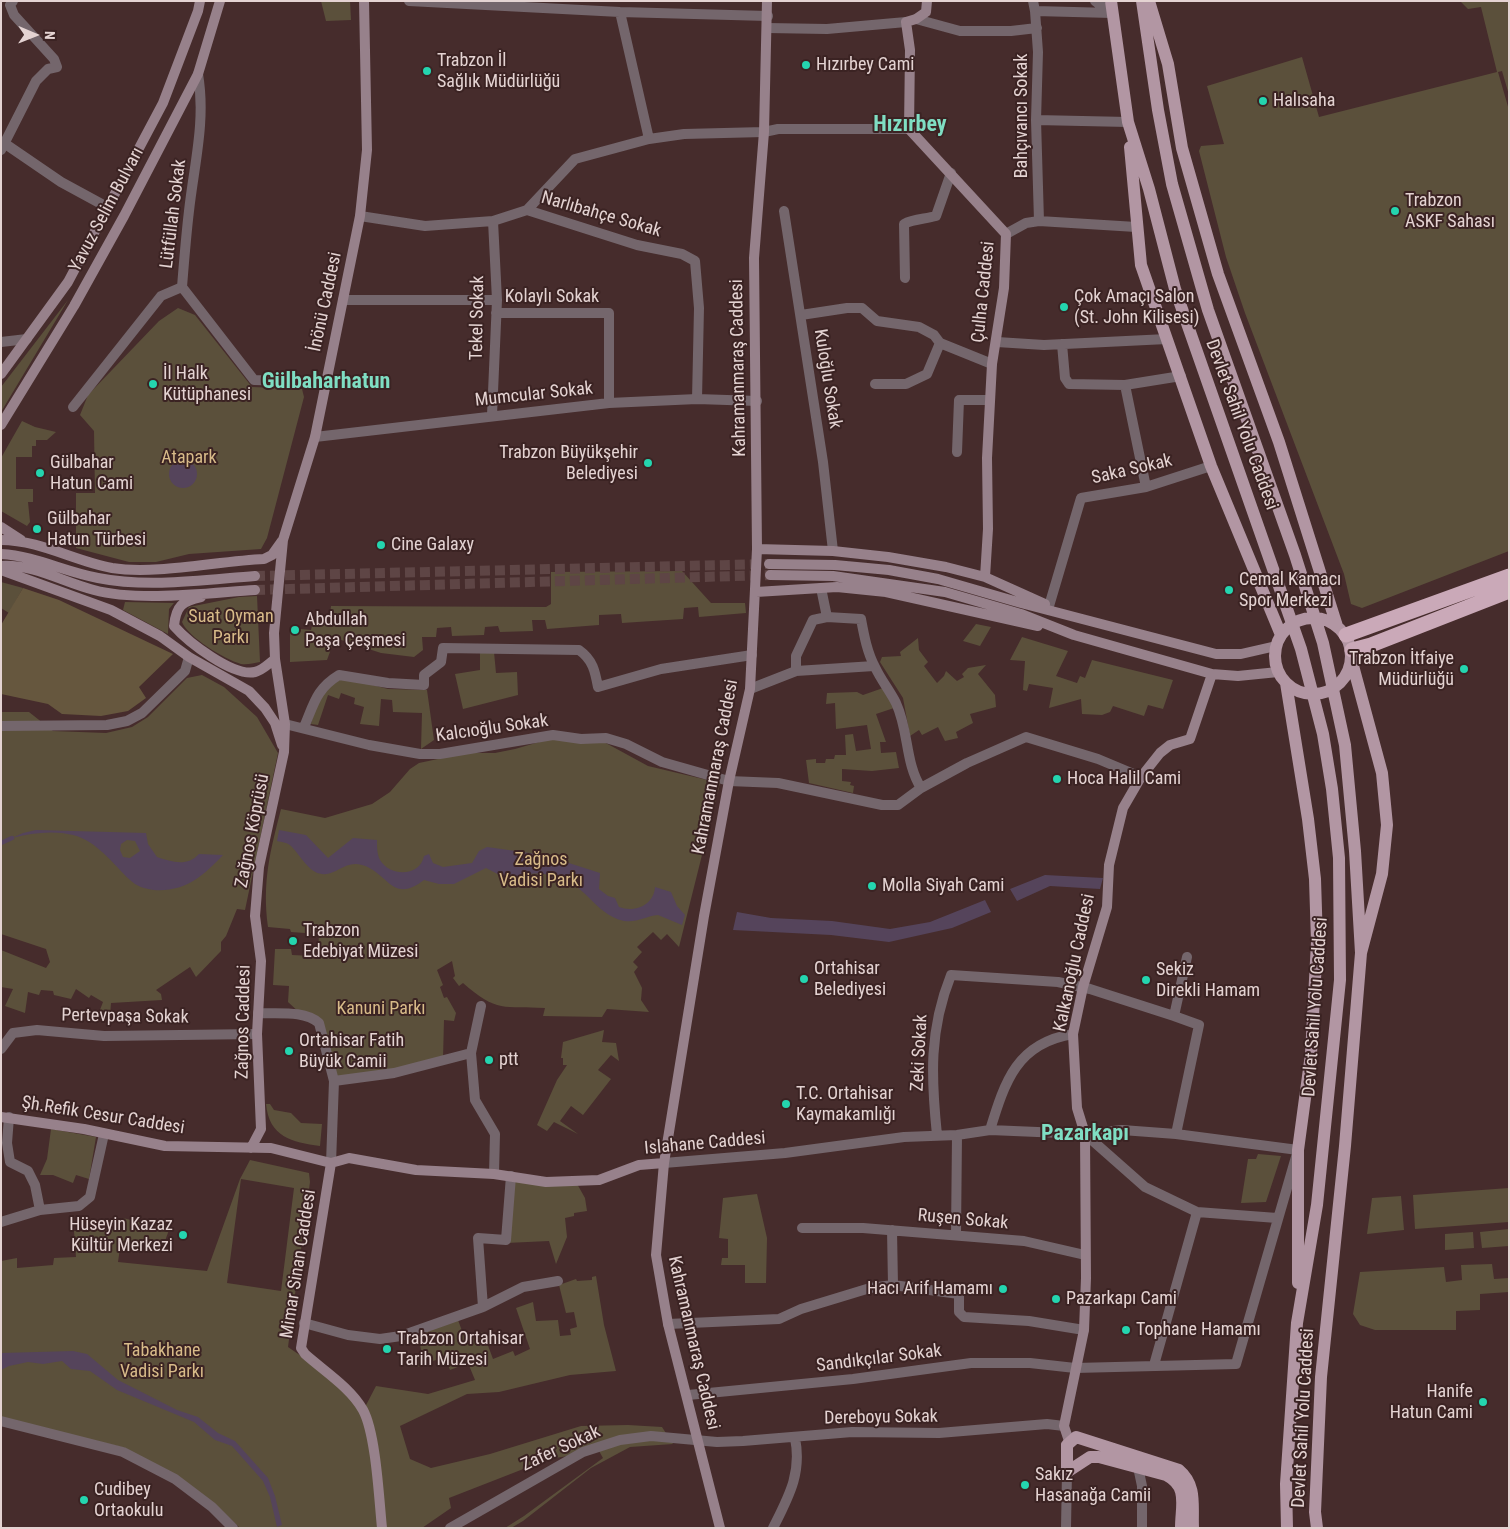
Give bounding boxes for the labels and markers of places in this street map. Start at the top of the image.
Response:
place label: Trabzon İl Sağlık Müdürlüğü [437,50,560,92]
place label: Hızırbey Cami [816,54,914,76]
marker: Hızırbey Cami [800,59,812,71]
marker: Trabzon İl Sağlık Müdürlüğü [421,65,433,77]
place label: Halısaha [1273,90,1335,112]
marker: Halısaha [1257,95,1269,107]
place label: Trabzon ASKF Sahası [1405,190,1495,232]
marker: Trabzon ASKF Sahası [1389,205,1401,217]
place label: Çok Amaçı Salon (St. John Kilisesi) [1074,286,1199,328]
marker: Çok Amaçı Salon (St. John Kilisesi) [1058,301,1070,313]
place label: İl Halk Kütüphanesi [163,363,251,406]
marker: İl Halk Kütüphanesi [147,378,159,390]
place label: Trabzon Büyükşehir Belediyesi [499,442,638,484]
place label: Gülbahar Hatun Cami [50,452,133,494]
marker: Trabzon Büyükşehir Belediyesi [642,457,654,469]
marker: Gülbahar Hatun Cami [34,467,46,479]
place label: Gülbahar Hatun Türbesi [47,508,146,550]
marker: Gülbahar Hatun Türbesi [31,523,43,535]
place label: Cine Galaxy [391,534,474,556]
marker: Cine Galaxy [375,539,387,551]
place label: Cemal Kamacı Spor Merkezi [1239,569,1341,612]
marker: Cemal Kamacı Spor Merkezi [1223,584,1235,596]
place label: Abdullah Paşa Çeşmesi [305,609,406,652]
marker: Abdullah Paşa Çeşmesi [289,624,301,636]
place label: Trabzon İtfaiye Müdürlüğü [1349,648,1454,691]
marker: Trabzon İtfaiye Müdürlüğü [1458,663,1470,675]
place label: Hoca Halil Cami [1067,768,1181,790]
marker: Hoca Halil Cami [1051,773,1063,785]
place label: Molla Siyah Cami [882,875,1004,897]
marker: Molla Siyah Cami [866,880,878,892]
place label: Trabzon Edebiyat Müzesi [303,920,418,962]
marker: Trabzon Edebiyat Müzesi [287,935,299,947]
place label: Ortahisar Belediyesi [814,958,886,1001]
place label: Sekiz Direkli Hamam [1156,959,1260,1002]
marker: Ortahisar Belediyesi [798,973,810,985]
marker: Sekiz Direkli Hamam [1140,974,1152,986]
place label: Ortahisar Fatih Büyük Camii [299,1030,404,1072]
marker: Ortahisar Fatih Büyük Camii [283,1045,295,1057]
place label: ptt [499,1049,519,1071]
marker: ptt [483,1054,495,1066]
place label: T.C. Ortahisar Kaymakamlığı [796,1083,896,1126]
marker: T.C. Ortahisar Kaymakamlığı [780,1098,792,1110]
place label: Hüseyin Kazaz Kültür Merkezi [69,1214,173,1256]
marker: Hüseyin Kazaz Kültür Merkezi [177,1229,189,1241]
place label: Hacı Arif Hamamı [867,1278,993,1300]
marker: Hacı Arif Hamamı [997,1283,1009,1295]
place label: Pazarkapı Cami [1066,1288,1177,1310]
marker: Pazarkapı Cami [1050,1293,1062,1305]
place label: Tophane Hamamı [1136,1319,1261,1341]
marker: Tophane Hamamı [1120,1324,1132,1336]
place label: Trabzon Ortahisar Tarih Müzesi [397,1328,524,1370]
marker: Trabzon Ortahisar Tarih Müzesi [381,1343,393,1355]
place label: Hanife Hatun Cami [1390,1381,1473,1424]
marker: Hanife Hatun Cami [1477,1396,1489,1408]
place label: Sakız Hasanağa Camii [1035,1464,1151,1506]
place label: Cudibey Ortaokulu [94,1479,163,1522]
marker: Sakız Hasanağa Camii [1019,1479,1031,1491]
marker: Cudibey Ortaokulu [78,1494,90,1506]

